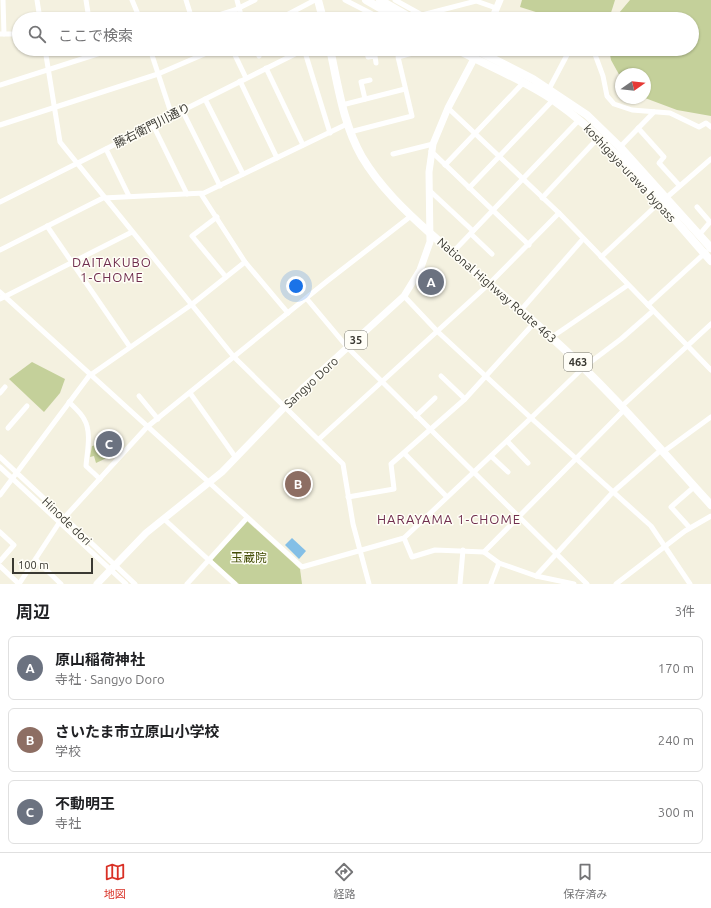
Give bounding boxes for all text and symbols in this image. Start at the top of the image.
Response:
search box [12,12,699,56]
icon: search [26,23,48,45]
text: ここで検索 [58,27,133,44]
north arrow [615,68,651,104]
street label: 藤右衛門川通り [112,100,192,150]
street label: koshigaya-urawa bypass [581,122,679,224]
street label: National Highway Route 463 [435,235,559,345]
district label: DAITAKUBO 1-CHOME [72,255,152,284]
pin: A [418,267,444,297]
your location [286,276,306,296]
road number: 35 [345,331,367,349]
road number: 463 [564,353,592,371]
street label: Sangyo Doro [281,354,341,410]
pin: C [96,429,122,459]
pin: B [285,469,311,499]
street label: Hinode dori [40,494,94,548]
district label: HARAYAMA 1-CHOME [377,512,521,526]
park label: 玉蔵院 [231,551,267,564]
scale bar [12,556,93,575]
text: 100 m [18,559,49,571]
text: 周辺 [16,602,50,621]
text: 3件 [675,604,695,618]
text: 原山稲荷神社 [55,651,145,668]
text: A [25,661,35,675]
text: 170 m [658,661,694,675]
text: 寺社 · Sangyo Doro [55,672,165,686]
text: さいたま市立原山小学校 [55,723,220,740]
text: B [26,733,34,747]
text: 240 m [658,733,694,747]
text: 学校 [55,744,81,758]
text: 不動明王 [55,795,115,812]
text: C [26,805,34,819]
text: 300 m [658,805,694,819]
text: 寺社 [55,816,81,830]
tab: 地図 [104,861,126,901]
tab: 経路 [333,861,355,901]
tab: 保存済み [563,861,607,901]

